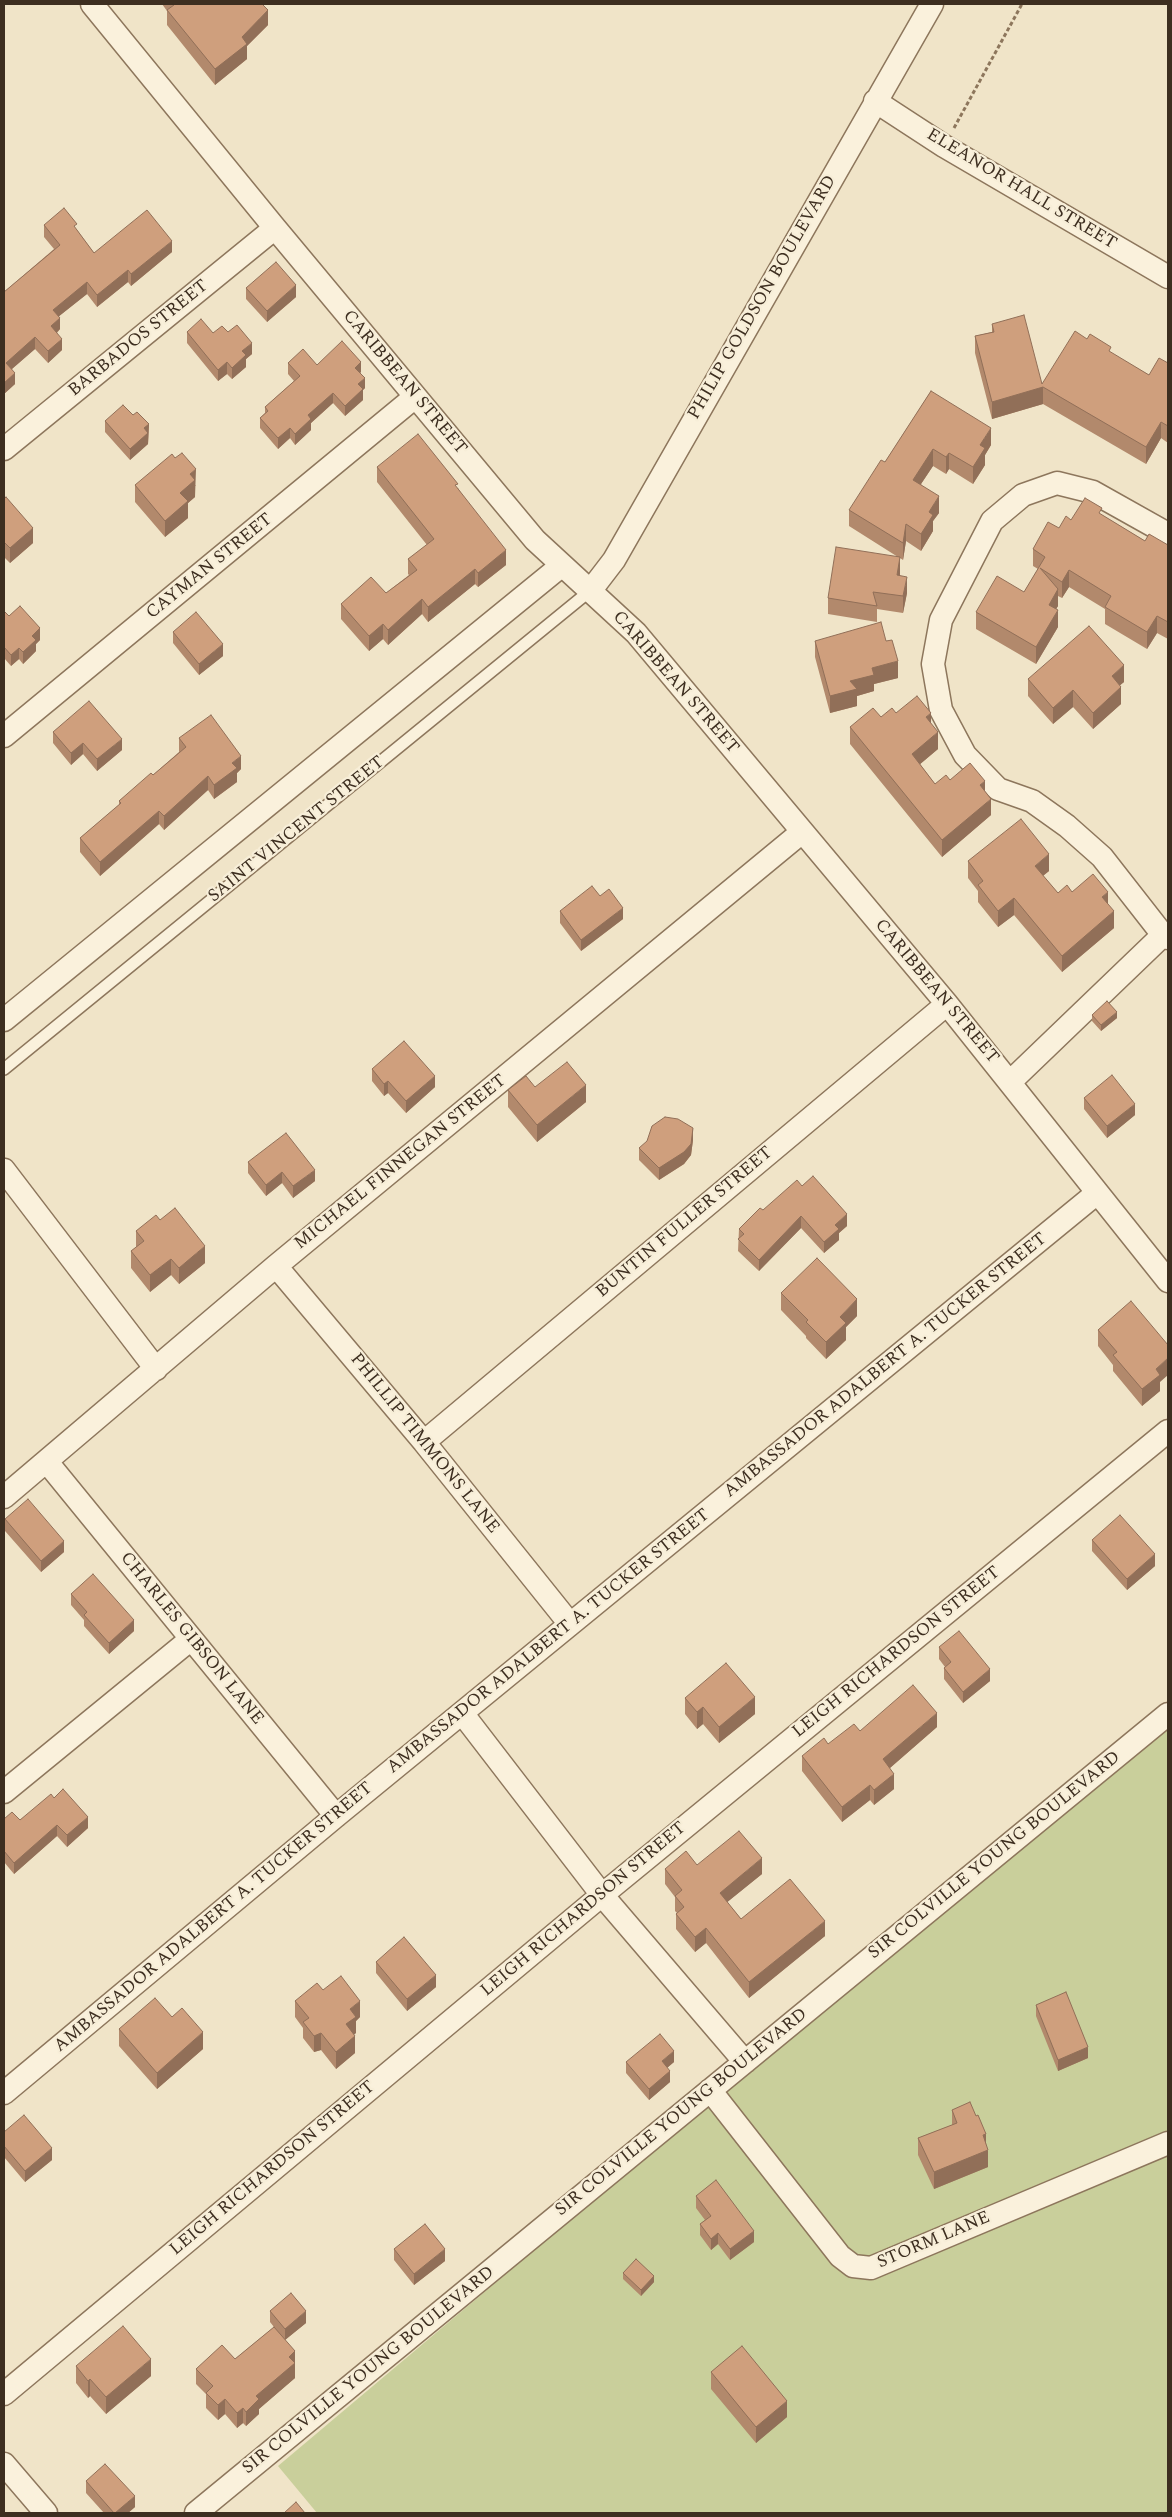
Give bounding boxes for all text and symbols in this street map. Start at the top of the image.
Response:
street label: ELEANOR HALL STREET [922,125,1120,255]
street label: PHILIP GOLDSON BOULEVARD [684,172,842,424]
street label: BARBADOS STREET [65,276,213,402]
street label: CARIBBEAN STREET [337,306,471,460]
street label: CAYMAN STREET [142,509,278,625]
street label: CARIBBEAN STREET [607,607,743,759]
street label: SAINT VINCENT STREET [204,752,390,908]
street label: CARIBBEAN STREET [869,915,1003,1069]
street label: MICHAEL FINNEGAN STREET [291,1071,511,1255]
street label: BUNTIN FULLER STREET [592,1143,778,1303]
street label: AMBASSADOR ADALBERT A. TUCKER STREET [720,1229,1052,1503]
street label: PHILLIP TIMMONS LANE [345,1350,503,1538]
street label: AMBASSADOR ADALBERT A. TUCKER STREET [383,1505,715,1779]
street label: CHARLES GIBSON LANE [115,1548,267,1730]
street label: LEIGH RICHARDSON STREET [789,1563,1005,1743]
street label: SIR COLVILLE YOUNG BOULEVARD [864,1747,1126,1965]
street label: AMBASSADOR ADALBERT A. TUCKER STREET [50,1778,378,2058]
street label: LEIGH RICHARDSON STREET [477,1818,691,2002]
street label: SIR COLVILLE YOUNG BOULEVARD [551,2004,813,2222]
street label: LEIGH RICHARDSON STREET [166,2077,380,2261]
street label: STORM LANE [874,2208,994,2274]
street label: SIR COLVILLE YOUNG BOULEVARD [238,2262,500,2480]

